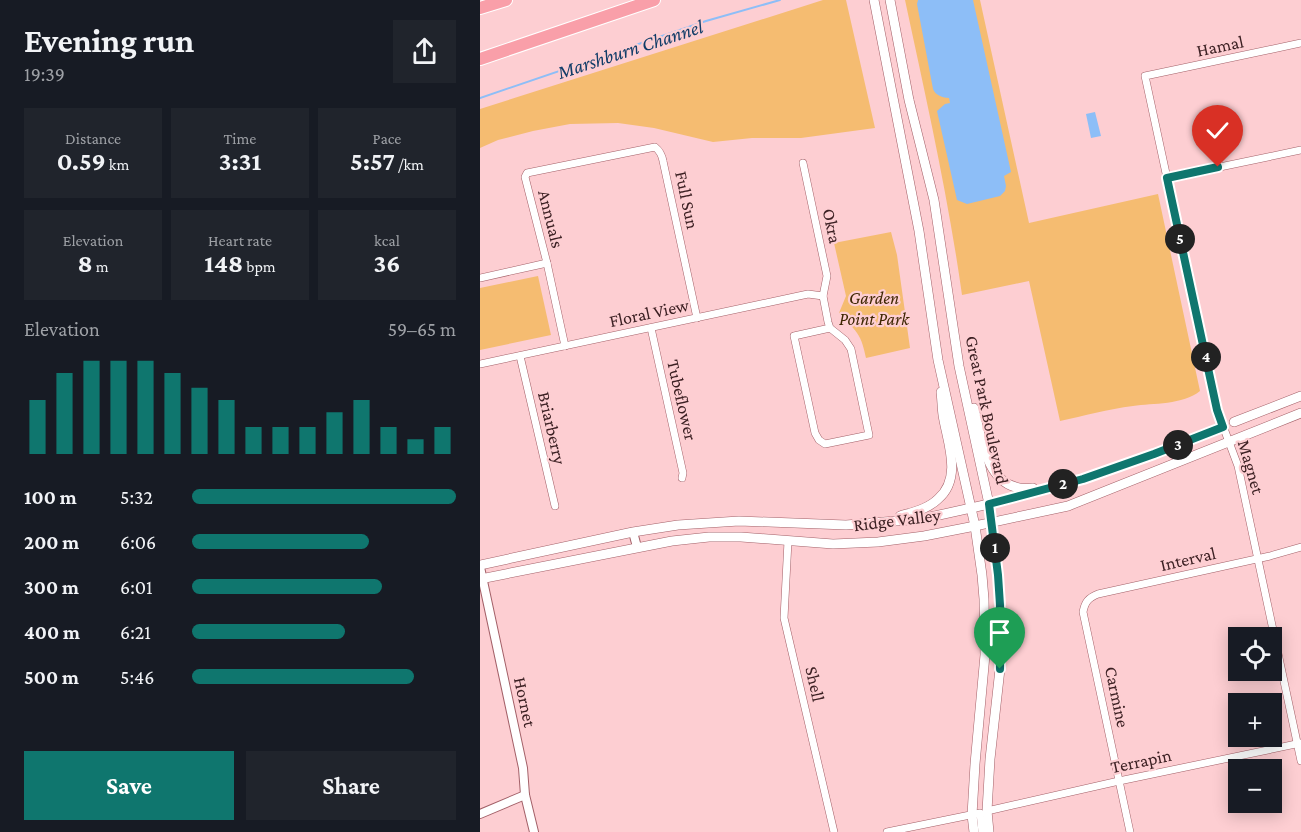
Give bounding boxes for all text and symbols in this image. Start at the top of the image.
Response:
water label: Marshburn Channel [553,15,707,83]
button: share [393,20,456,83]
text: Evening run [24,22,194,59]
street label: Hamal [1195,31,1246,61]
text: 19:39 [24,63,65,85]
pin [1192,105,1243,167]
icon: check [1201,114,1234,147]
text: Distance [65,130,121,147]
text: Time [224,130,256,147]
text: Pace [373,130,401,147]
text: 0.59 [57,147,106,176]
text: 3:31 [219,147,261,176]
text: 5:57 [350,147,395,176]
text: km [106,156,129,173]
text: /km [395,156,424,173]
street label: Full Sun [671,169,703,231]
street label: Annuals [534,188,568,250]
street label: Okra [819,207,845,245]
pin: 5 [1165,224,1195,254]
text: 5 [1176,230,1184,247]
text: Elevation [63,232,123,249]
text: Heart rate [208,232,272,249]
text: kcal [374,232,400,249]
text: 8 [78,249,93,278]
text: 148 [204,249,243,278]
text: 36 [374,249,400,278]
text: m [93,258,109,275]
text: bpm [243,258,276,275]
park label: Garden Point Park [839,288,910,329]
street label: Floral View [607,295,691,331]
text: Elevation [24,318,100,340]
text: 59–65 m [388,318,456,340]
street label: Great Park Boulevard [961,334,1013,487]
pin: 4 [1191,342,1221,372]
text: 4 [1202,348,1210,365]
street label: Tubeflower [663,358,701,443]
street label: Briarberry [534,390,570,467]
pin: 3 [1163,430,1193,460]
text: 3 [1174,436,1182,453]
street label: Magnet [1234,438,1269,497]
pin: 2 [1048,469,1078,499]
text: 2 [1059,475,1067,492]
text: 100 m [24,486,77,508]
text: 5:32 [120,486,153,508]
street label: Ridge Valley [852,505,942,535]
text: 200 m [24,531,79,553]
text: 6:06 [120,531,156,553]
pin: 1 [980,533,1010,563]
text: 1 [992,539,998,556]
street label: Interval [1158,543,1218,575]
text: 300 m [24,576,79,598]
text: 6:01 [120,576,153,598]
pin [974,607,1025,669]
icon: arrive [983,616,1016,649]
text: 400 m [24,621,80,643]
text: 6:21 [120,621,151,643]
map controls [1228,627,1282,813]
button: locate [1228,627,1282,681]
street label: Shell [801,664,829,704]
street label: Carmine [1101,665,1133,729]
text: 500 m [24,666,79,688]
text: 5:46 [120,666,154,688]
street label: Hornet [510,675,540,730]
button: + [1228,693,1282,747]
street label: Terrapin [1109,745,1174,777]
button: Save [24,751,234,820]
button: Share [246,751,456,820]
button: − [1228,759,1282,813]

